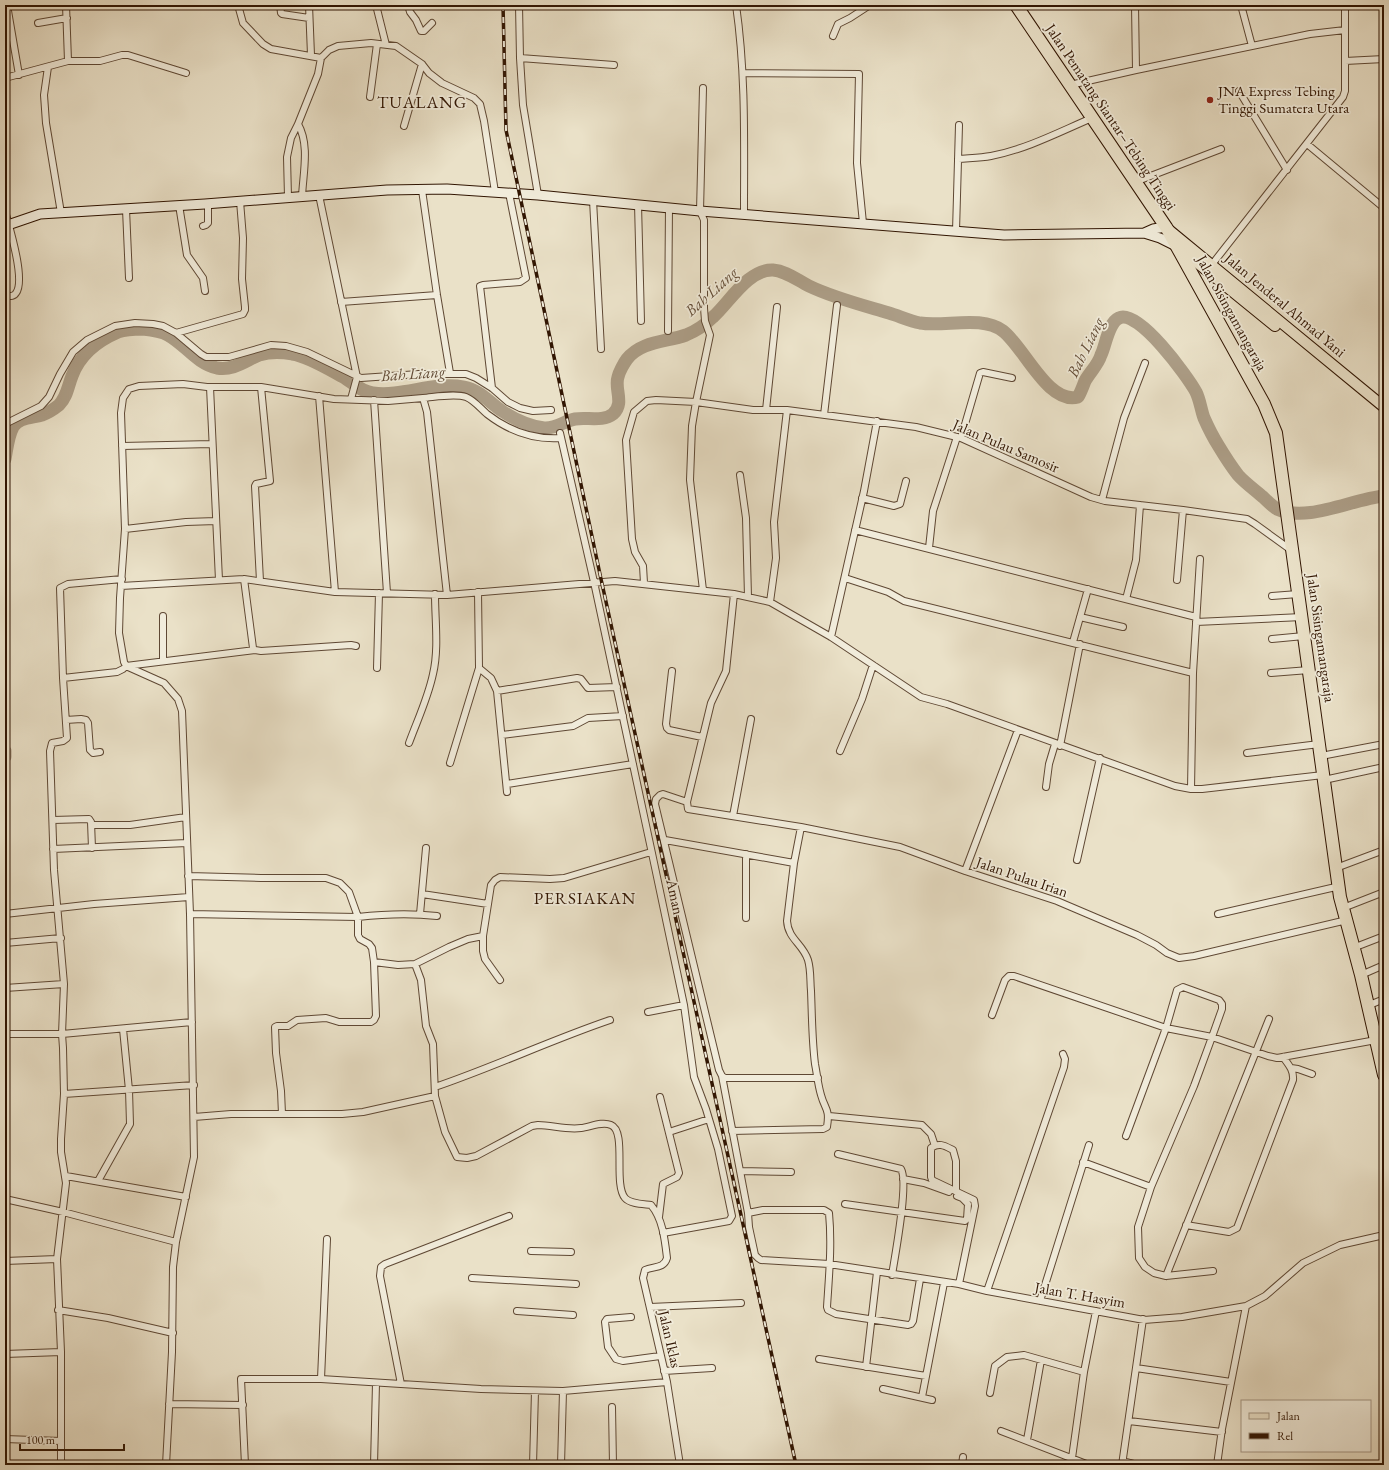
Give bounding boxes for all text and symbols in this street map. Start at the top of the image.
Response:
street label: Jalan Pematang Siantar–Tebing Tinggi [1041,18,1181,214]
place label: JNA Express Tebing Tinggi Sumatera Utara [1216,81,1349,117]
district label: TUALANG [377,91,467,113]
marker: JNA Express Tebing Tinggi Sumatera Utara [1205,95,1215,105]
street label: Jalan Jenderal Ahmad Yani [1219,247,1350,361]
street label: Jalan Sisingamangaraja [1192,250,1272,374]
water label: Bah Liang [680,261,743,321]
water label: Bah Liang [1061,312,1110,382]
water label: Bah Liang [379,361,447,386]
street label: Jalan Pulau Samosir [948,414,1062,477]
street label: Jalan Sisingamangaraja [1303,571,1340,703]
street label: Jalan Pulau Irian [972,851,1071,901]
street label: Aman [662,876,689,917]
district label: PERSIAKAN [534,887,636,909]
street label: Jalan T. Hasyim [1031,1277,1127,1312]
street label: Jalan Iklas [654,1306,686,1370]
legend [1241,1400,1371,1452]
text: Jalan [1276,1408,1301,1424]
scale bar [20,1426,124,1452]
text: Rel [1277,1428,1293,1444]
text: 100 m [26,1432,56,1448]

